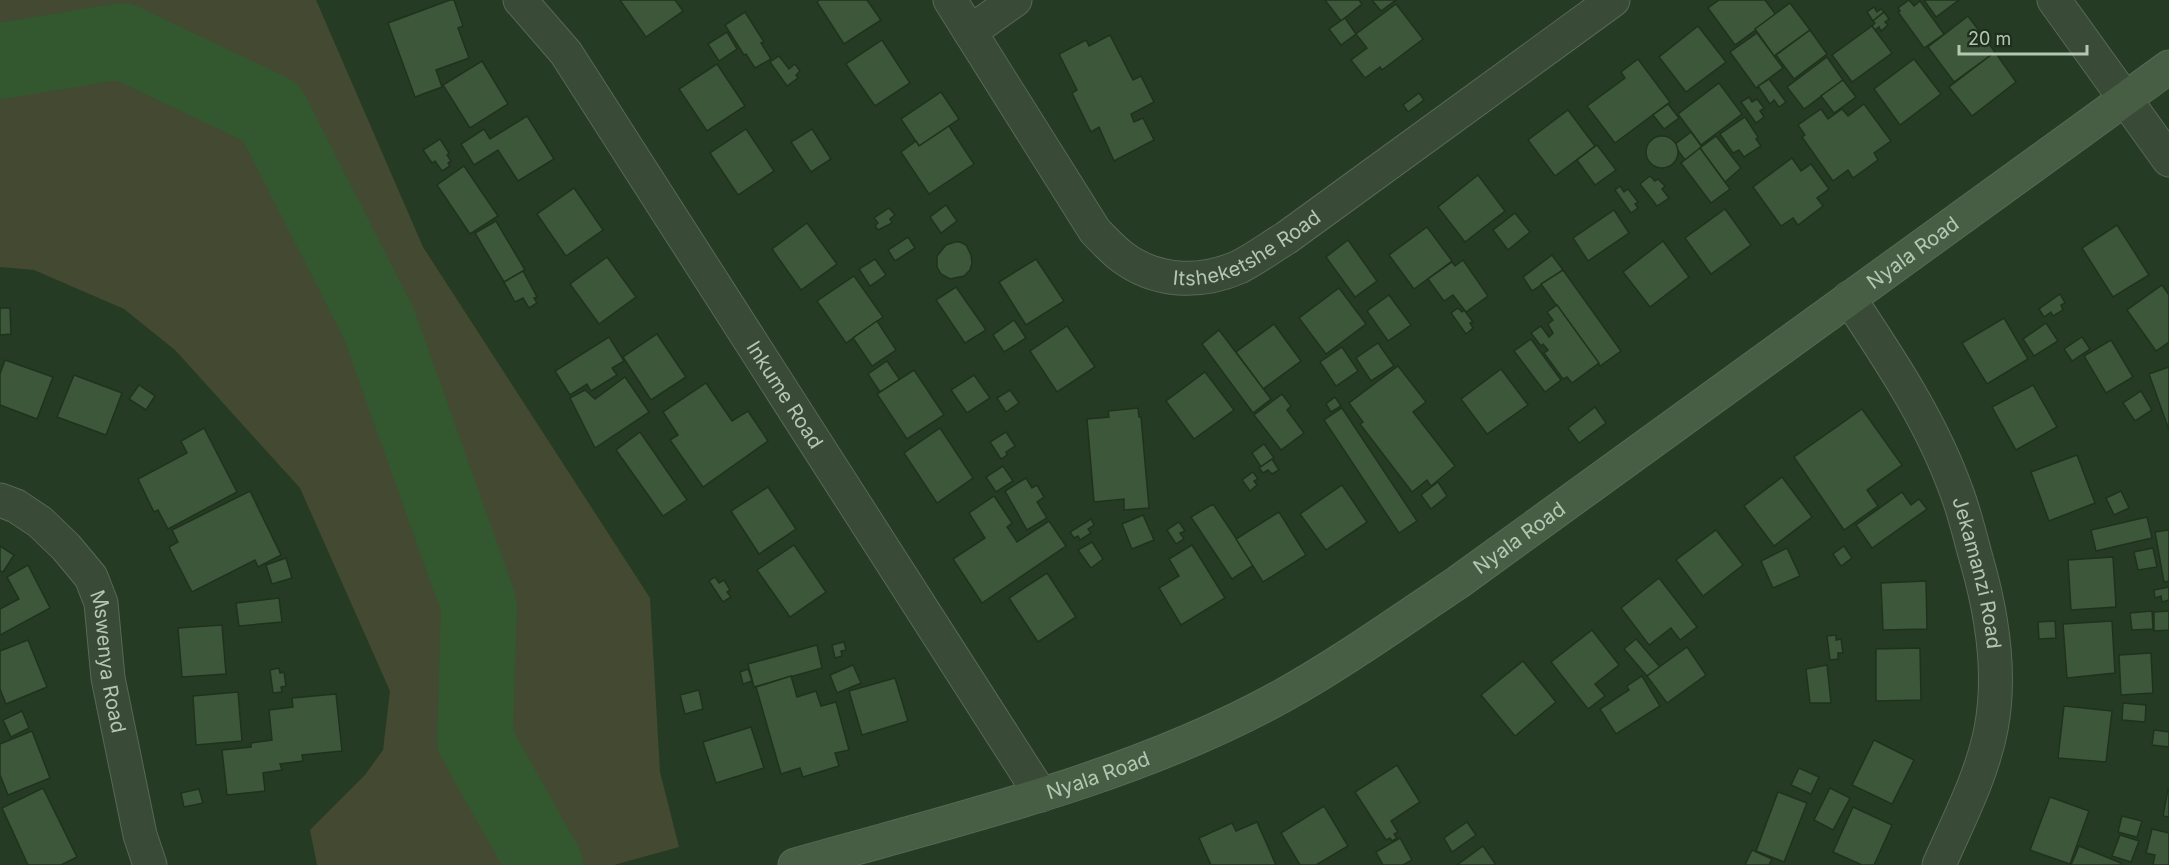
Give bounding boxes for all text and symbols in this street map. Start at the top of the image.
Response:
scale bar [1959,18,2086,56]
text: 20 m [1968,28,2011,49]
street label: Itsheketshe Road [1172,205,1325,290]
street label: Nyala Road [1862,211,1963,294]
street label: Inkume Road [742,336,828,453]
street label: Jekamanzi Road [1947,494,2006,650]
street label: Nyala Road [1469,497,1570,579]
street label: Mswenya Road [85,587,131,735]
street label: Nyala Road [1043,746,1153,804]

